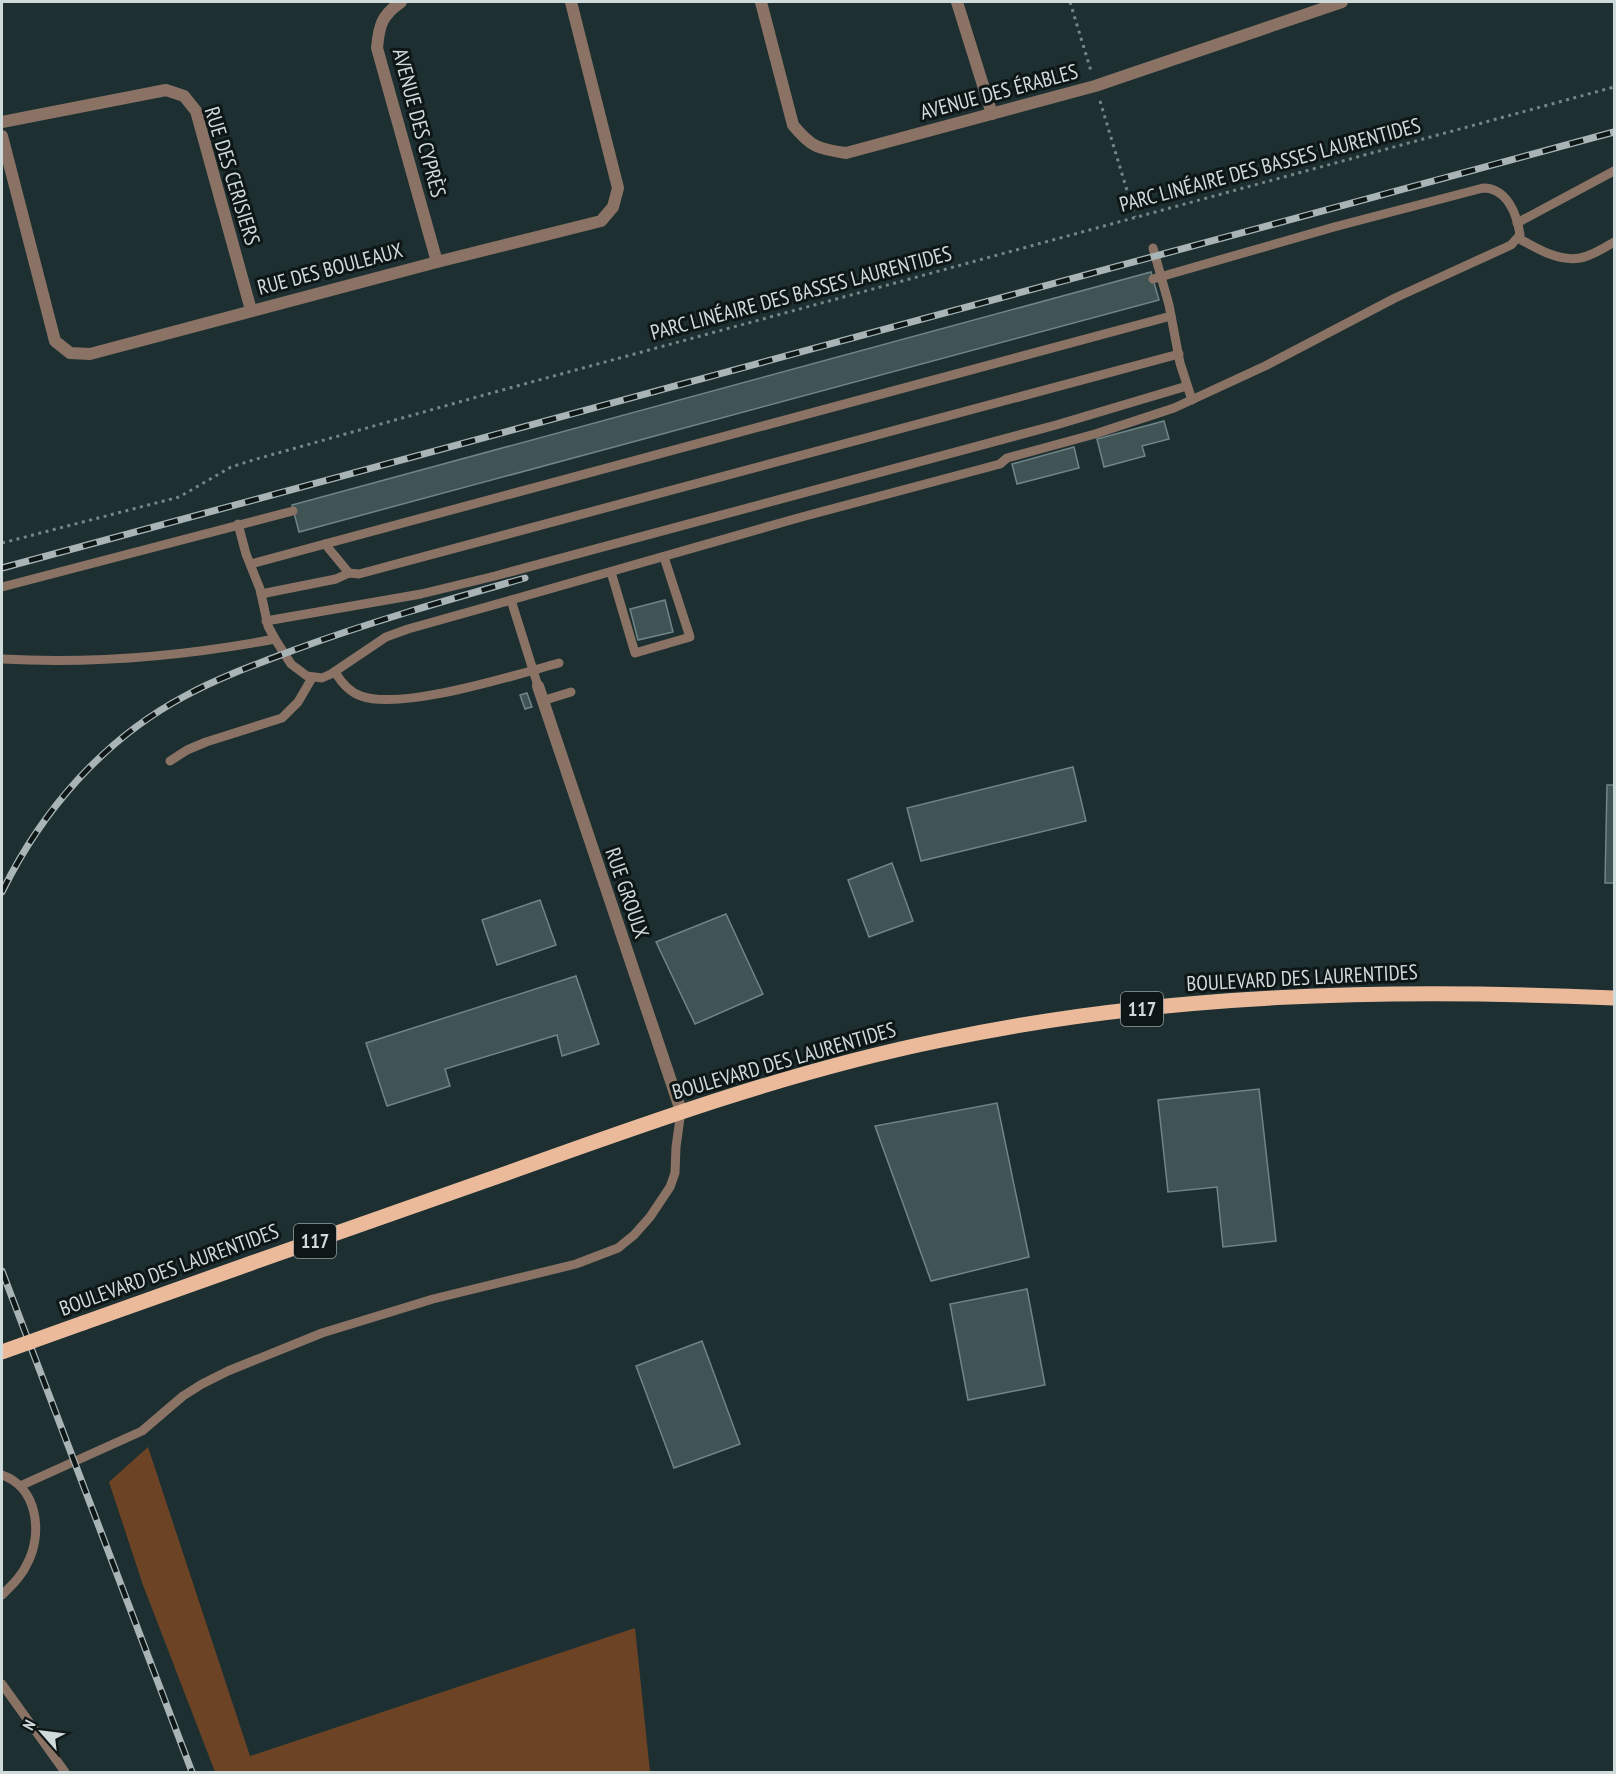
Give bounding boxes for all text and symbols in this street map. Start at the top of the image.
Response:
street label: AVENUE DES CYPRÈS [387,45,452,200]
street label: AVENUE DES ÉRABLES [917,57,1081,126]
street label: RUE DES CERISIERS [199,103,266,248]
street label: PARC LINÉAIRE DES BASSES LAURENTIDES [1116,111,1423,218]
street label: RUE DES BOULEAUX [254,236,406,301]
street label: PARC LINÉAIRE DES BASSES LAURENTIDES [647,239,954,346]
street label: RUE GROULX [599,844,656,942]
street label: BOULEVARD DES LAURENTIDES [1186,958,1418,997]
road number: 117 [1121,992,1163,1026]
street label: BOULEVARD DES LAURENTIDES [669,1016,899,1105]
street label: BOULEVARD DES LAURENTIDES [56,1217,282,1322]
road number: 117 [294,1224,336,1258]
north arrow [12,1702,72,1762]
text: N [18,1716,40,1733]

